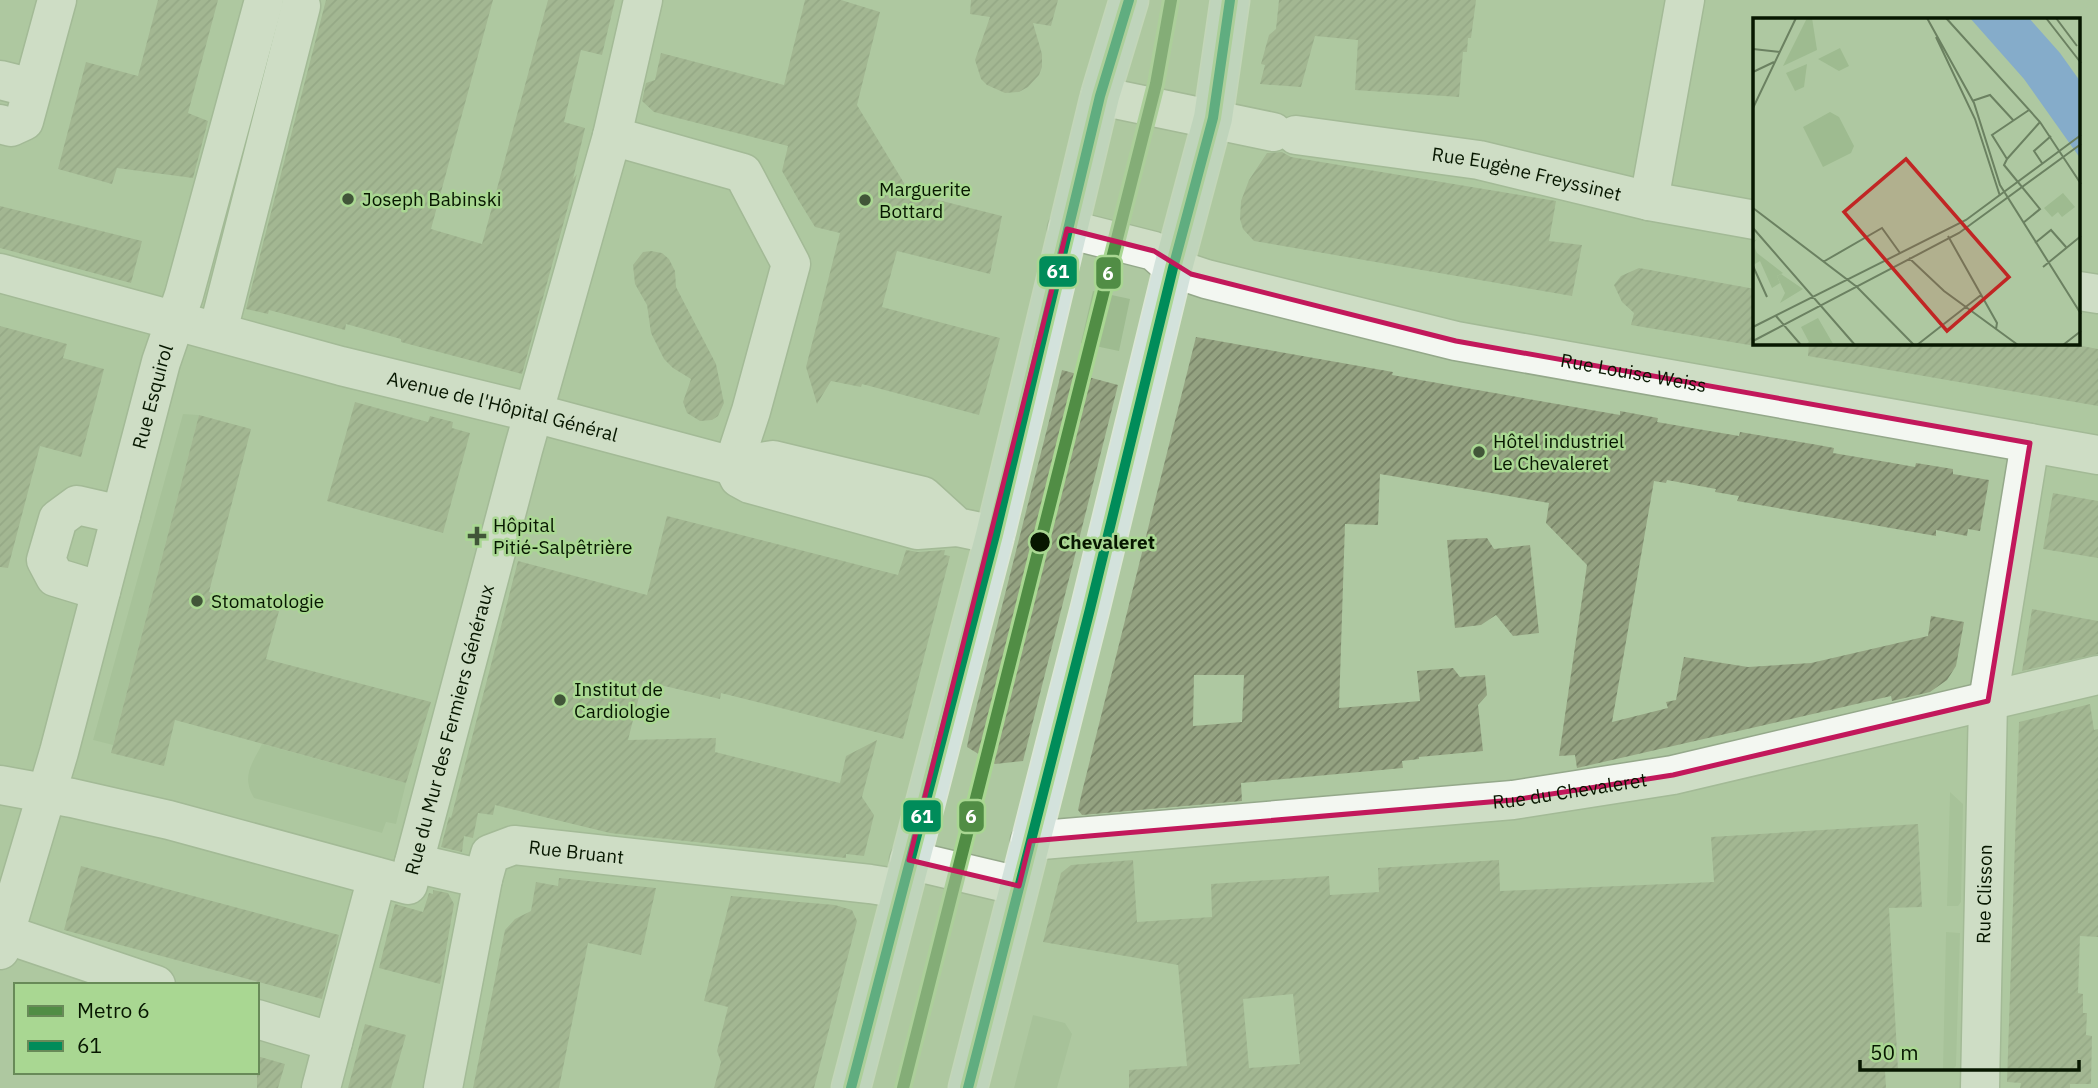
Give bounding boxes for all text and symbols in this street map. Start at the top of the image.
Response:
inset map [1753,18,2080,345]
street label: Rue Eugène Freyssinet [1430,142,1624,206]
place label: Marguerite Bottard [879,177,971,223]
place label: Joseph Babinski [362,187,501,211]
marker: Joseph Babinski [340,191,356,207]
marker: Marguerite Bottard [857,192,873,208]
line badge: 61 [1038,255,1078,288]
line badge: 6 [1095,256,1122,290]
text: 61 [1047,259,1070,283]
text: 6 [1102,261,1114,285]
street label: Rue Esquirol [127,341,178,452]
street label: Rue Louise Weiss [1559,348,1709,397]
street label: Avenue de l'Hôpital Général [385,366,621,447]
place label: Hôtel industriel Le Chevaleret [1493,429,1624,475]
marker: Hôtel industriel Le Chevaleret [1471,444,1487,460]
place label: Hôpital Pitié-Salpêtrière [493,513,632,559]
marker: Hôpital Pitié-Salpêtrière [467,526,487,546]
marker: Chevaleret [1028,530,1052,554]
place label: Chevaleret [1058,530,1155,554]
street label: Rue du Mur des Fermiers Généraux [399,581,499,878]
place label: Stomatologie [211,589,324,613]
marker: Stomatologie [189,593,205,609]
place label: Institut de Cardiologie [574,677,670,723]
marker: Institut de Cardiologie [552,692,568,708]
street label: Rue du Chevaleret [1491,767,1649,814]
line badge: 61 [902,799,942,833]
line badge: 6 [958,800,985,833]
text: 61 [911,804,934,828]
text: 6 [965,804,977,828]
street label: Rue Bruant [527,835,625,869]
street label: Rue Clisson [1971,844,1997,944]
legend [14,983,259,1074]
text: Metro 6 [77,996,150,1024]
scale bar [1860,1028,2079,1072]
text: 61 [77,1031,102,1059]
text: 50 m [1870,1038,1919,1066]

